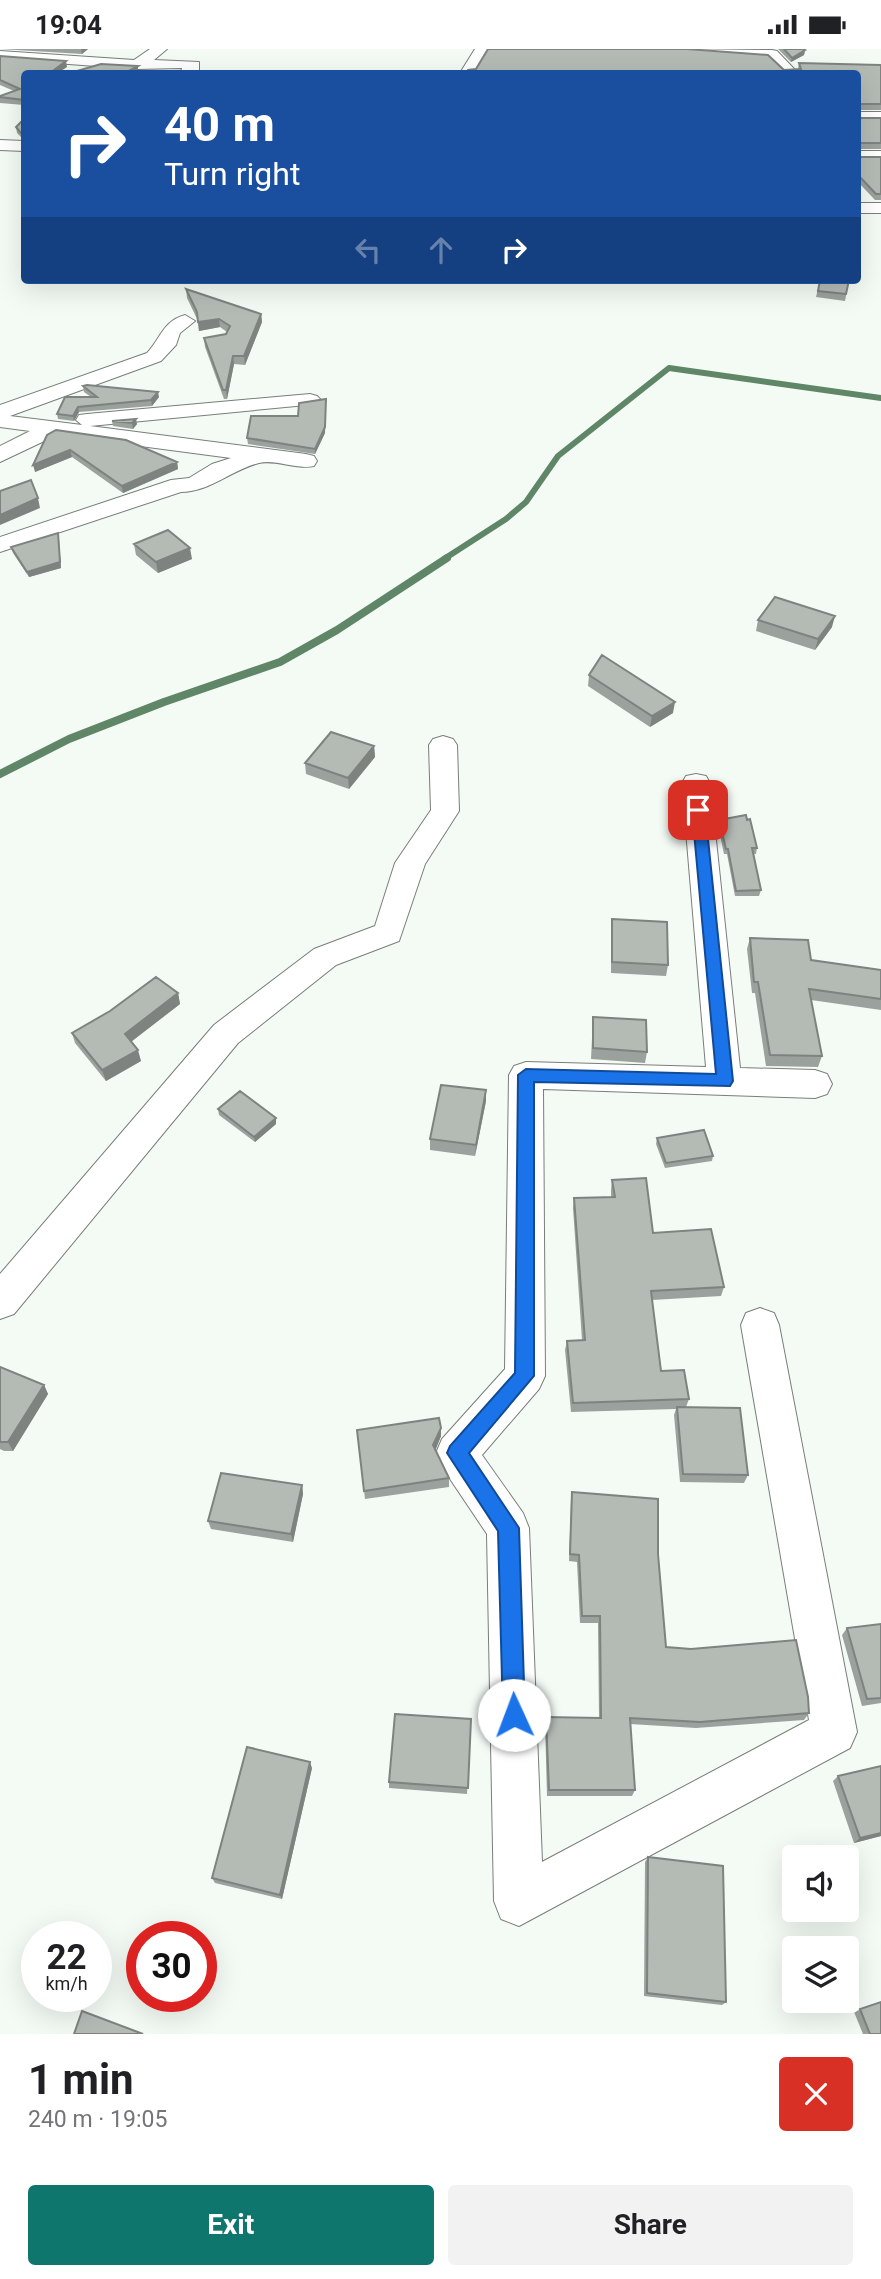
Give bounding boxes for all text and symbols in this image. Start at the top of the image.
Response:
text: 19:04 [35,10,102,40]
text: 40 m [164,96,275,153]
icon: right [49,98,140,189]
text: Turn right [164,155,300,193]
icon: left [349,231,387,269]
icon: ahead [422,231,460,269]
icon: right [495,231,533,269]
pin [668,780,728,840]
icon: arrive [679,791,717,829]
position arrow [477,1678,551,1752]
map controls [782,1845,859,2013]
button: sound [782,1845,859,1922]
speed limit sign: 30 [126,1921,217,2012]
button: layers [782,1936,859,2013]
text: 22 [46,1937,87,1978]
text: km/h [45,1973,88,1994]
text: 1 min [28,2055,134,2104]
button: close [779,2057,853,2131]
text: 240 m · 19:05 [28,2106,167,2133]
button: Exit [28,2185,434,2265]
button: Share [448,2185,853,2265]

